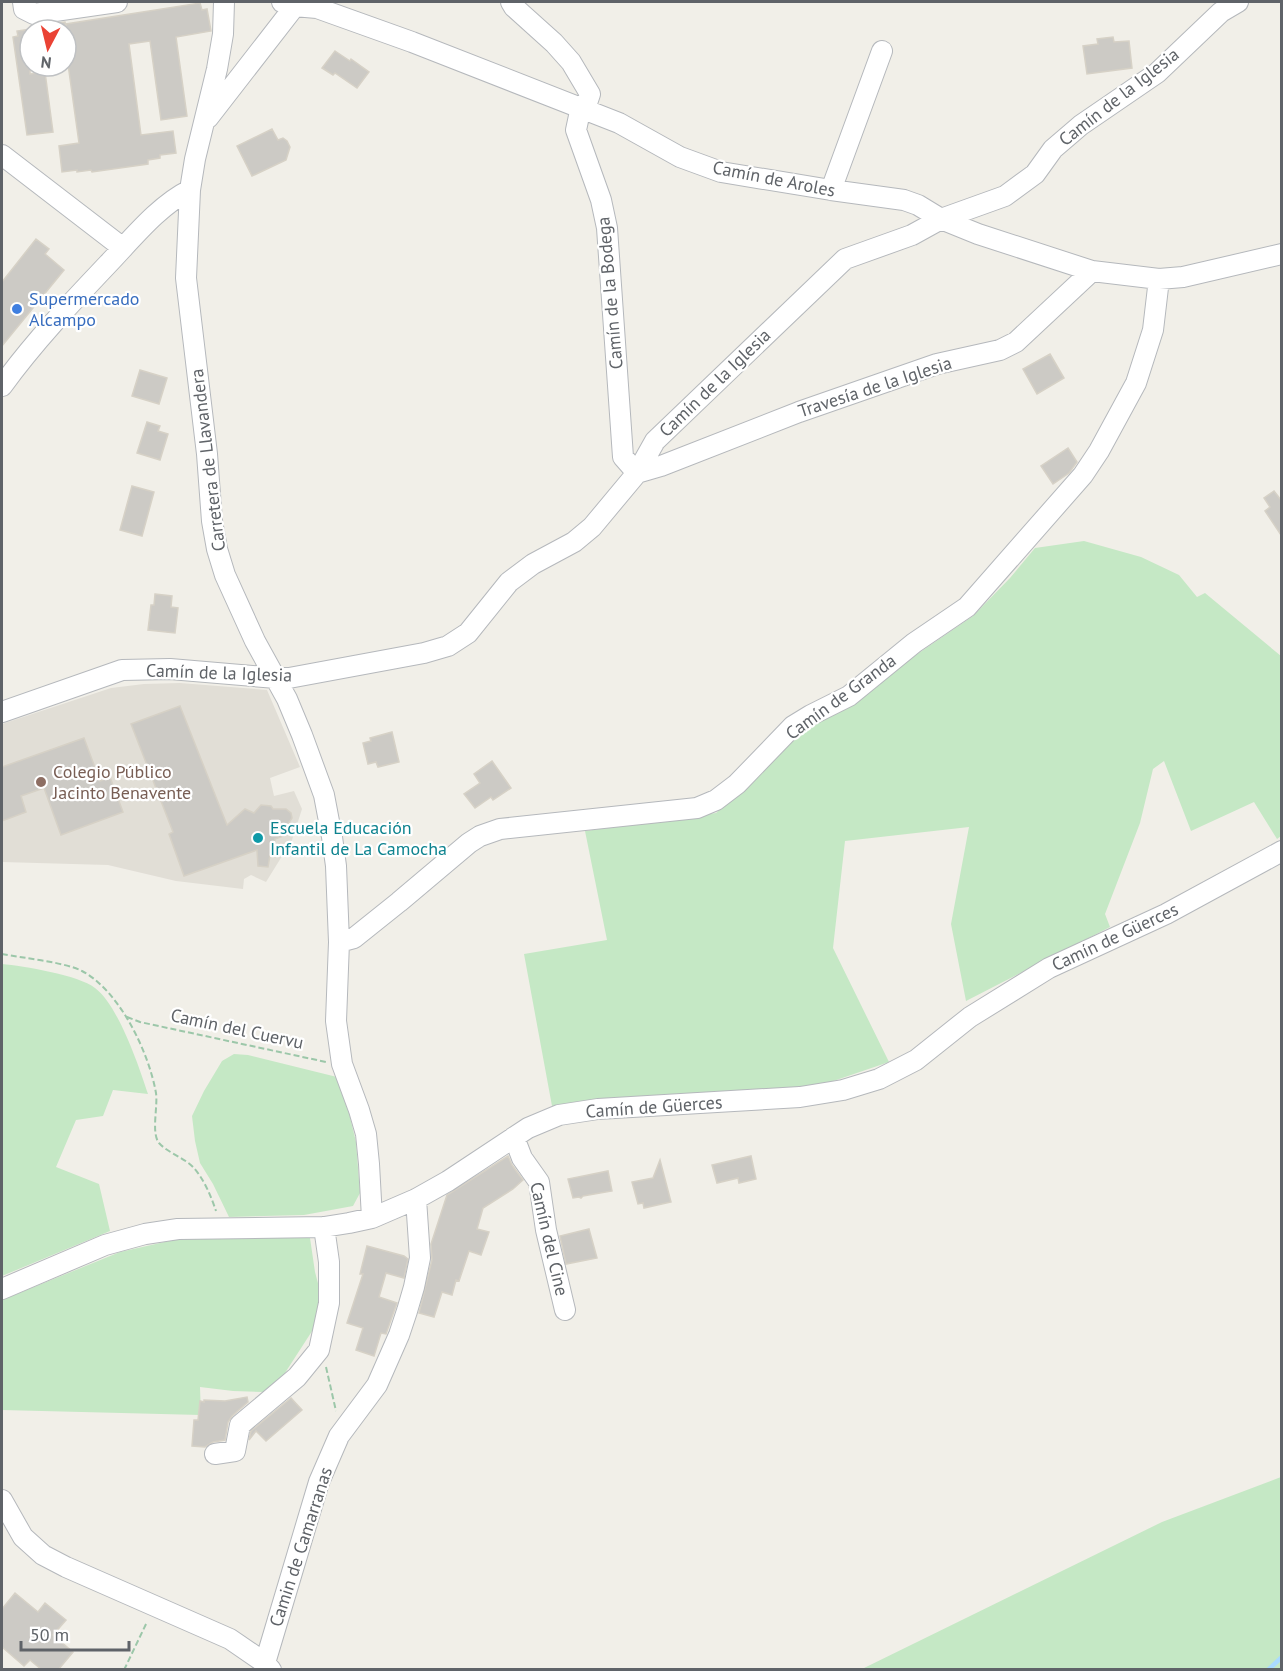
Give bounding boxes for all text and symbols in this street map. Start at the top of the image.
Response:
north arrow [18,18,78,78]
street label: Camín de la Iglesia [1054,43,1183,151]
text: N [40,52,53,73]
street label: Camín de Aroles [711,155,837,202]
street label: Camín de la Bodega [591,216,628,370]
place label: Supermercado Alcampo [29,287,140,331]
marker: Supermercado Alcampo [10,302,24,316]
street label: Camín de la Iglesia [654,324,775,442]
street label: Travesía de la Iglesia [795,351,955,422]
street label: Carretera de Llavandera [185,368,230,553]
street label: Camín de Granda [781,649,901,744]
street label: Camín de la Iglesia [146,658,292,687]
place label: Colegio Público Jacinto Benavente [52,760,191,804]
marker: Colegio Público Jacinto Benavente [34,775,48,789]
place label: Escuela Educación Infantil de La Camocha [270,816,447,860]
marker: Escuela Educación Infantil de La Camocha [251,831,265,845]
street label: Camín de Güerces [1048,897,1182,976]
street label: Camín del Cuervu [169,1003,306,1054]
street label: Camín de Güerces [585,1090,723,1123]
street label: Camín del Cine [525,1180,574,1298]
street label: Camin de Camarranas [264,1464,337,1630]
scale bar [21,1614,129,1652]
text: 50 m [30,1623,69,1646]

